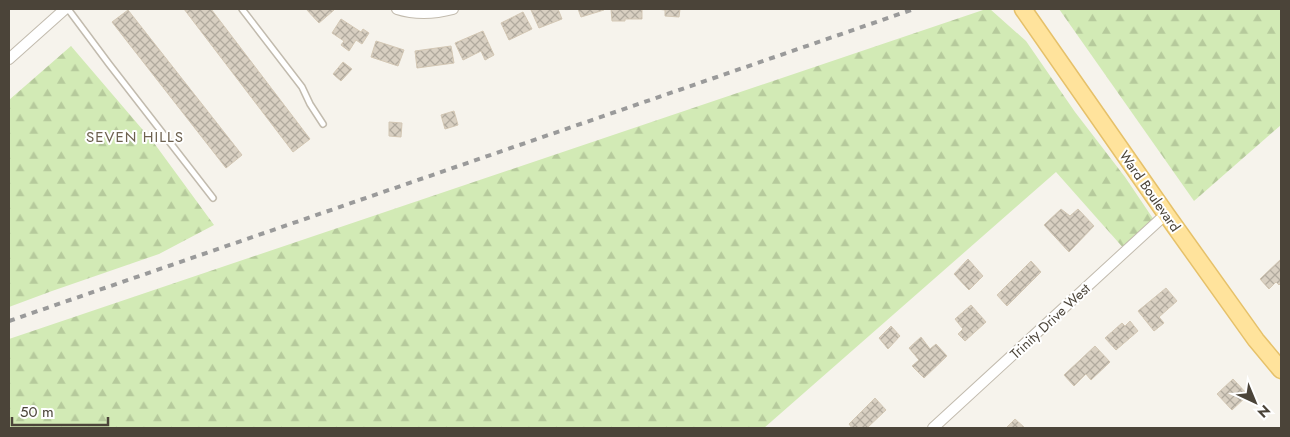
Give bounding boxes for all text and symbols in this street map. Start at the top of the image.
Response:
district label: SEVEN HILLS [86,126,184,148]
street label: Ward Boulevard [1115,146,1185,236]
street label: Trinity Drive West [1006,278,1095,363]
north arrow [1230,377,1280,427]
scale bar [12,394,109,426]
text: N [1253,400,1275,422]
text: 50 m [20,401,54,423]

